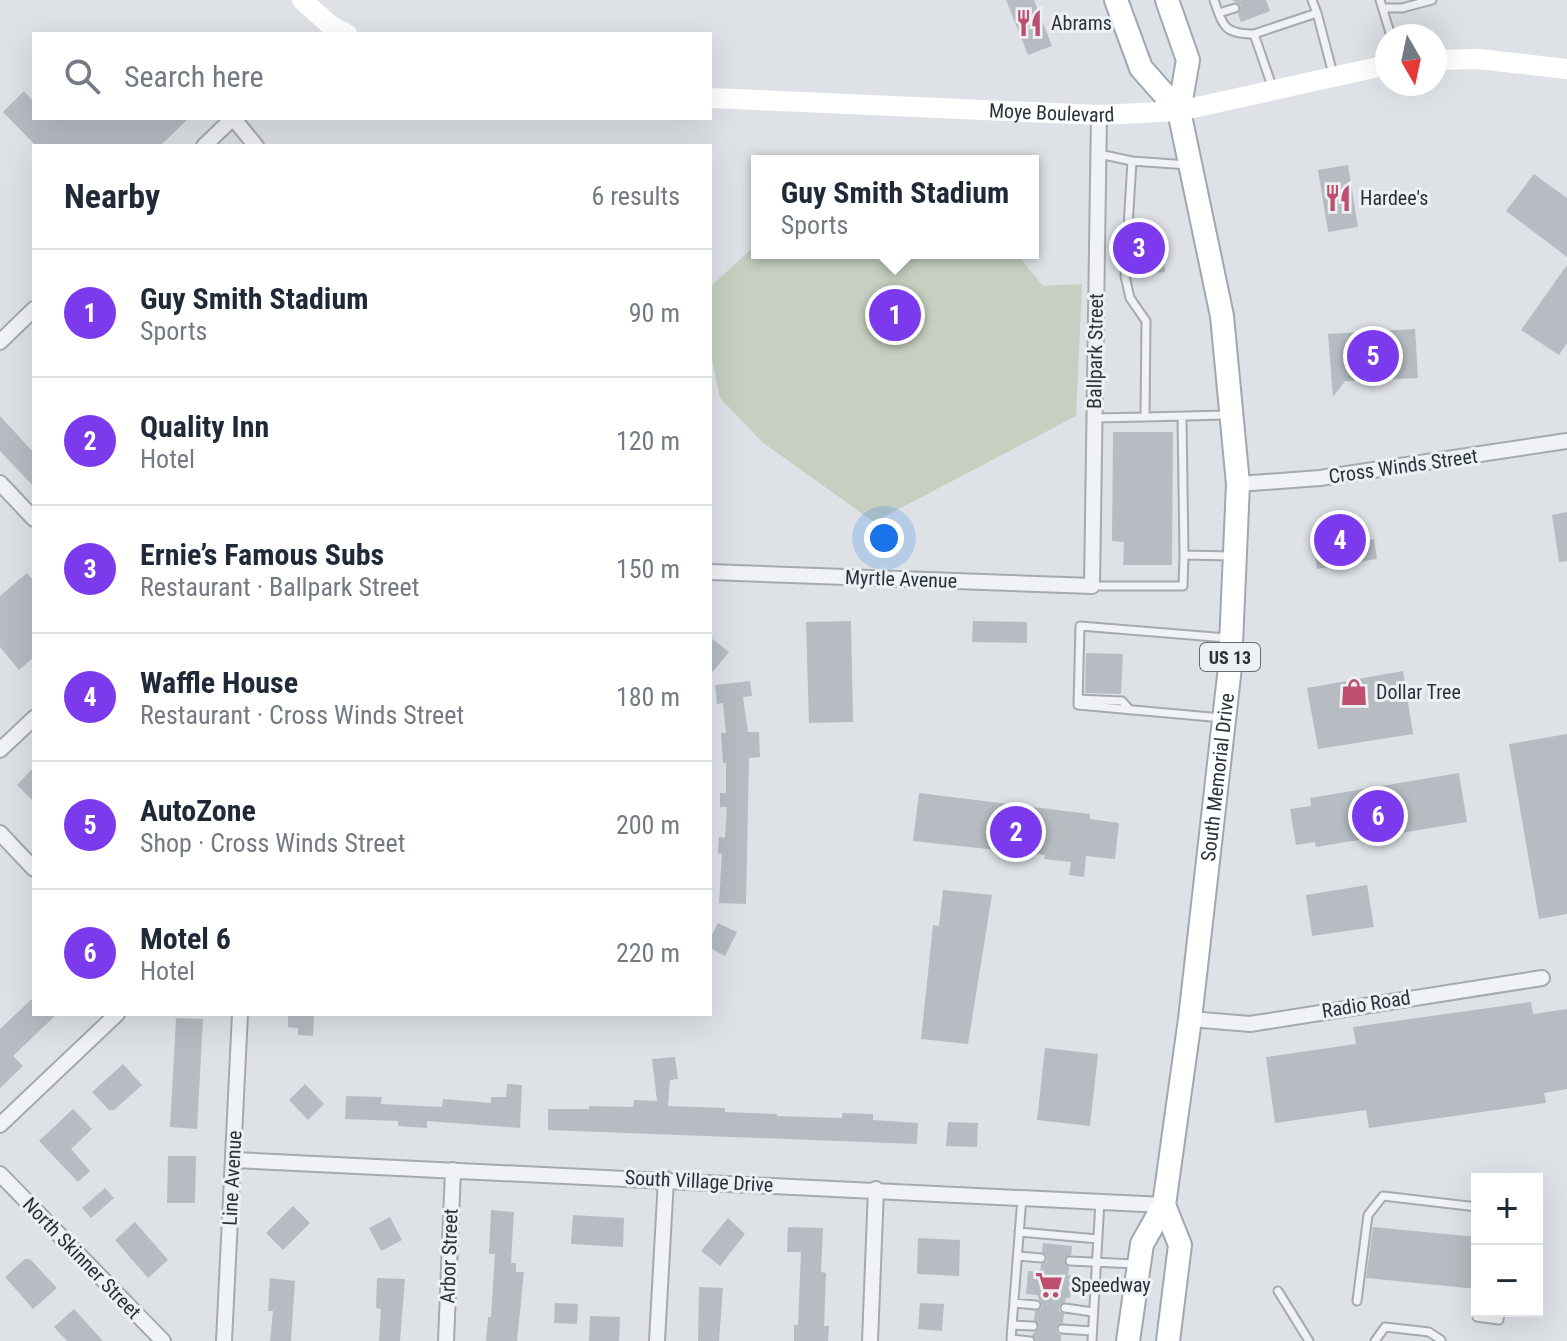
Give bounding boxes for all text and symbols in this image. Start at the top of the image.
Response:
restaurant icon: Abrams [1014,8,1044,38]
place label: Abrams [1051,11,1112,35]
north arrow [1375,24,1447,96]
search box [32,32,712,120]
icon: search [60,54,104,98]
text: Search here [124,59,264,94]
street label: Moye Boulevard [988,98,1115,127]
popup [751,155,1039,259]
text: Guy Smith Stadium [781,175,1009,210]
text: Nearby [64,176,160,216]
text: 6 results [591,181,680,211]
restaurant icon: Hardee's [1323,183,1353,213]
place label: Hardee's [1360,186,1428,210]
text: Sports [781,210,848,240]
pin: 3 [1113,218,1165,278]
text: Guy Smith Stadium [140,281,368,316]
pin: 1 [869,285,921,345]
street label: Ballpark Street [1082,293,1108,409]
text: 1 [83,298,97,328]
text: 90 m [629,298,680,328]
text: Sports [140,316,207,346]
pin: 5 [1347,326,1399,386]
text: Quality Inn [140,409,269,444]
text: 2 [83,426,97,456]
text: 120 m [616,426,680,456]
text: Hotel [140,444,195,474]
street label: Cross Winds Street [1327,444,1479,488]
pin: 4 [1314,510,1366,570]
your location [864,518,904,558]
text: Ernie’s Famous Subs [140,537,384,572]
text: 3 [83,554,97,584]
text: 150 m [616,554,680,584]
street label: Myrtle Avenue [845,565,957,593]
text: Restaurant · Ballpark Street [140,572,419,602]
road number: US 13 [1200,643,1260,671]
text: Waffle House [140,665,298,700]
shop icon: Dollar Tree [1339,677,1369,707]
place label: Dollar Tree [1376,680,1461,704]
text: 4 [83,682,97,712]
text: 180 m [616,682,680,712]
street label: South Memorial Drive [1196,692,1239,863]
text: Restaurant · Cross Winds Street [140,700,464,730]
pin: 6 [1352,786,1404,846]
text: AutoZone [140,793,256,828]
pin: 2 [990,802,1042,862]
text: 5 [83,810,97,840]
text: 200 m [616,810,680,840]
text: Shop · Cross Winds Street [140,828,405,858]
text: Motel 6 [140,921,231,956]
text: 6 [83,938,97,968]
text: 220 m [616,938,680,968]
text: Hotel [140,956,195,986]
street label: Radio Road [1320,985,1412,1023]
street label: Line Avenue [218,1130,246,1226]
street label: South Village Drive [624,1165,774,1197]
map controls [1471,1173,1543,1317]
button: + [1471,1173,1543,1245]
street label: North Skinner Street [18,1192,146,1324]
street label: Arbor Street [435,1208,463,1304]
button: − [1471,1245,1543,1317]
supermarket icon: Speedway [1034,1270,1064,1300]
place label: Speedway [1071,1273,1151,1297]

